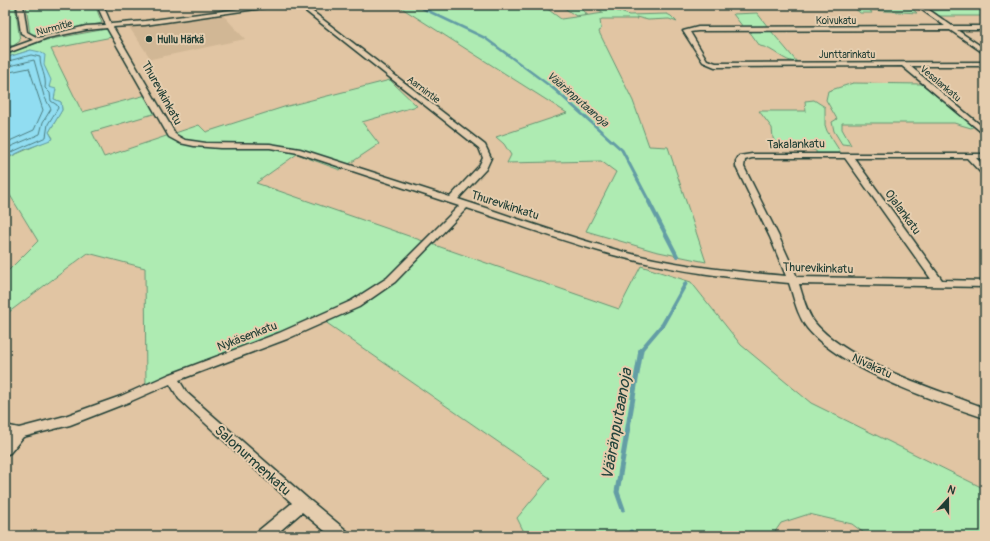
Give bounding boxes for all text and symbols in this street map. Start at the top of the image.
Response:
street label: Koivukatu [816,15,856,27]
street label: Nurmitie [35,17,74,39]
marker: Hullu Härkä [144,34,154,44]
place label: Hullu Härkä [157,34,204,46]
street label: Junttarinkatu [819,49,875,61]
street label: Thurevikinkatu [138,59,185,128]
street label: Vesalankatu [917,63,963,104]
water label: Vääränputaanoja [544,69,612,130]
street label: Aarnintie [404,73,442,106]
street label: Takalankatu [767,136,825,153]
street label: Thurevikinkatu [469,187,541,224]
street label: Ojalankatu [881,187,924,238]
street label: Thurevikinkatu [782,260,854,277]
street label: Nykäsenkatu [215,318,279,355]
street label: Nivakatu [849,351,894,382]
water label: Vääränputaanoja [597,365,637,481]
street label: Salonurmenkatu [211,422,294,499]
north arrow [928,479,968,519]
text: N [946,483,958,498]

